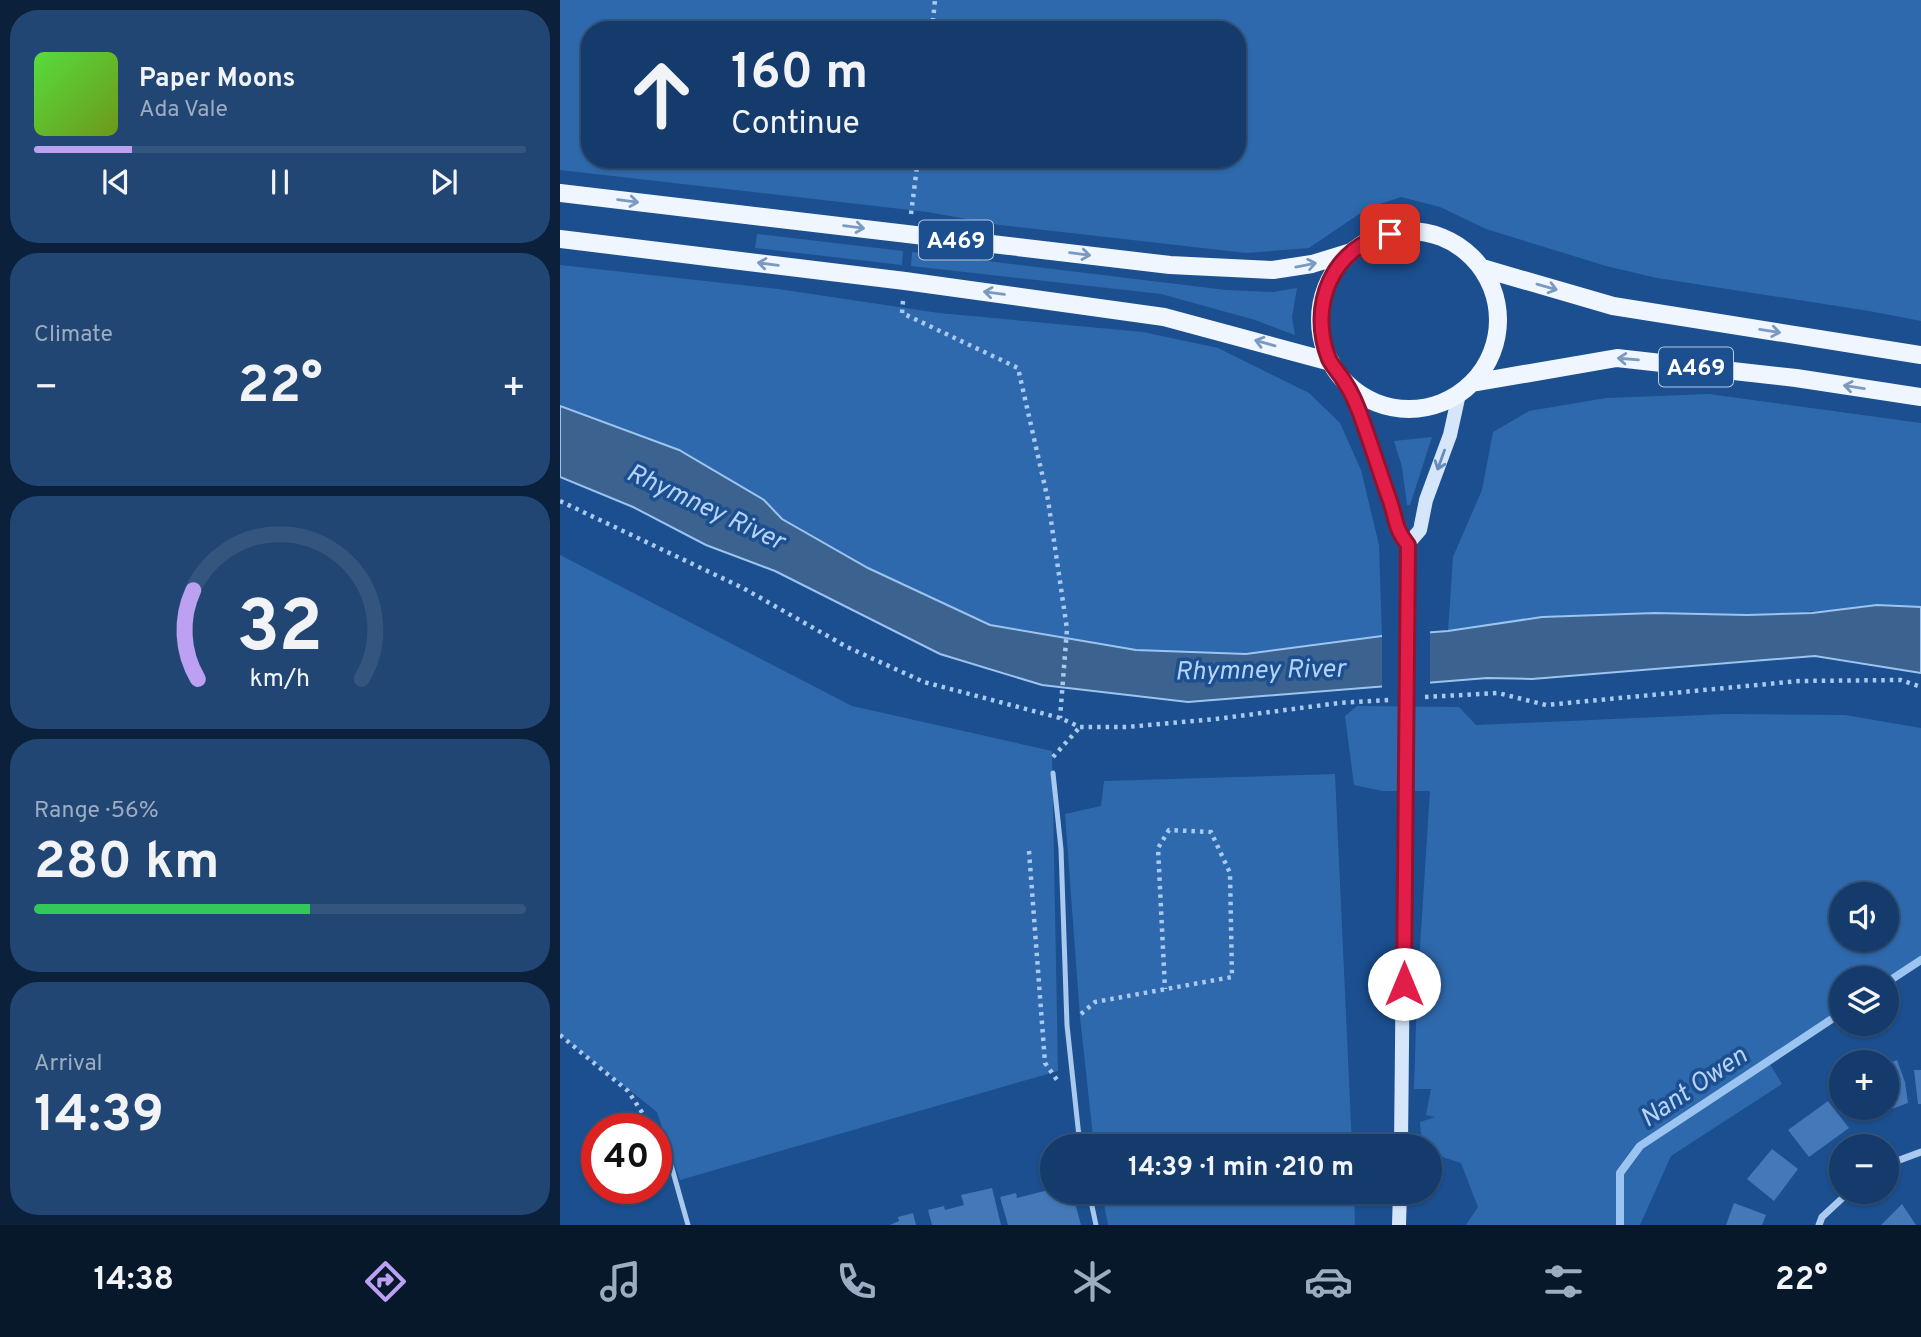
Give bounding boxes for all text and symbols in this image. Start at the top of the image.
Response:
text: 160 m [731,44,868,106]
icon: ahead [616,49,707,140]
text: Paper Moons [139,63,295,96]
text: Ada Vale [139,96,228,125]
text: Continue [731,105,860,145]
icon: previous [97,163,135,201]
icon: pause [261,163,299,201]
icon: next [425,163,463,201]
one-way arrow [616,194,639,207]
pin [1360,204,1420,264]
icon: arrive [1371,215,1409,253]
road number: A469 [919,220,993,260]
one-way arrow [842,221,865,234]
one-way arrow [1068,248,1090,261]
one-way arrow [1294,257,1317,271]
one-way arrow [757,258,780,271]
one-way arrow [1536,282,1558,295]
one-way arrow [983,287,1005,300]
text: Climate [34,321,113,350]
one-way arrow [1758,325,1781,338]
one-way arrow [1254,336,1276,349]
road number: A469 [1659,348,1733,386]
one-way arrow [1617,352,1640,365]
text: 22° [237,355,323,421]
text: − [34,365,59,414]
text: + [501,365,526,414]
one-way arrow [1843,380,1865,393]
one-way arrow [1433,448,1446,470]
water label: Rhymney River [621,457,791,560]
text: 32 [237,585,323,677]
water label: Rhymney River [1175,653,1348,689]
text: km/h [250,663,310,695]
text: Range · 56% [34,797,159,826]
text: 280 km [34,831,220,897]
map controls [1829,882,1899,1204]
button: sound [1829,882,1899,952]
position arrow [1367,947,1441,1021]
button: layers [1829,966,1899,1036]
water label: Nant Owen [1635,1040,1754,1136]
text: Arrival [34,1050,103,1079]
button: + [1829,1050,1899,1120]
text: 14:39 [34,1084,164,1150]
speed limit sign: 40 [581,1113,672,1204]
button: − [1829,1134,1899,1204]
text: 14:39 · 1 min · 210 m [1128,1152,1354,1185]
icon: directions [361,1257,410,1306]
icon: music [596,1257,645,1306]
icon: phone [832,1257,881,1306]
icon: climate [1068,1257,1117,1306]
icon: car [1304,1257,1353,1306]
icon: filters [1539,1257,1588,1306]
text: 14:38 [93,1261,174,1301]
text: 22° [1775,1261,1828,1301]

